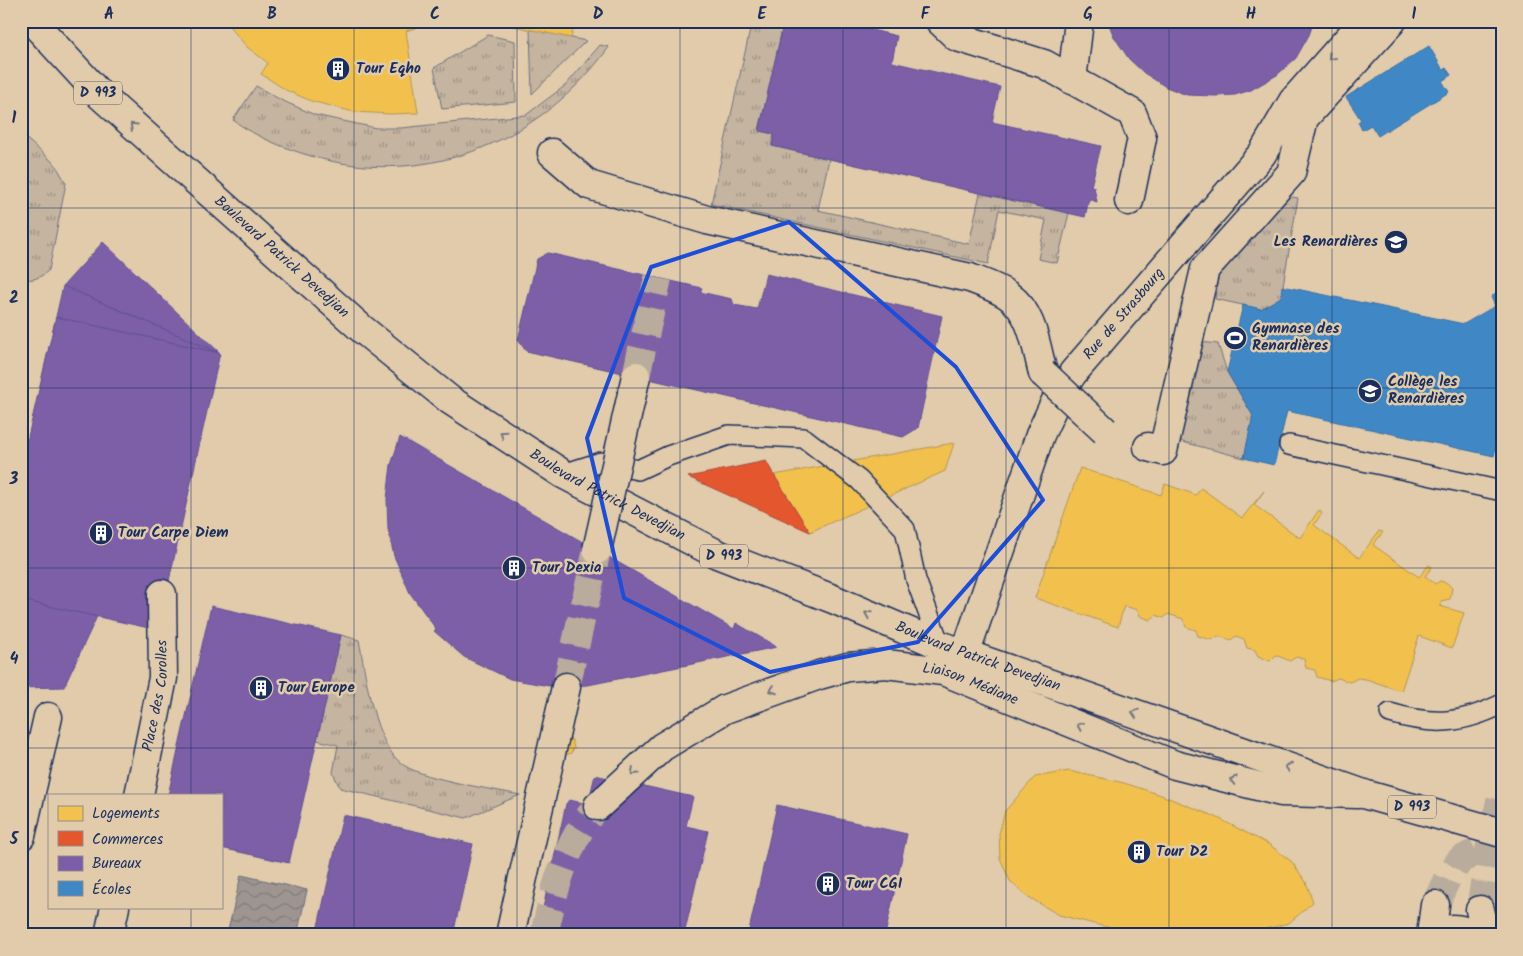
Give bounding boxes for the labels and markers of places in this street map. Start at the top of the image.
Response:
building icon: Tour Eqho [325,56,351,82]
place label: Tour Eqho [356,57,421,81]
school or university icon: Les Renardières [1383,229,1409,255]
place label: Les Renardières [1273,230,1378,254]
place label: Gymnase des Renardières [1252,317,1340,358]
sports icon: Gymnase des Renardières [1222,325,1248,351]
place label: Collège les Renardières [1388,370,1464,411]
school or university icon: Collège les Renardières [1357,378,1383,404]
building icon: Tour Carpe Diem [88,520,114,546]
place label: Tour Carpe Diem [118,521,229,545]
building icon: Tour Dexia [501,555,527,581]
place label: Tour Dexia [532,556,602,580]
building icon: Tour Europe [248,675,274,701]
place label: Tour Europe [278,676,355,700]
building icon: Tour D2 [1126,839,1152,865]
place label: Tour D2 [1156,840,1208,864]
building icon: Tour CGI [815,871,841,897]
place label: Tour CGI [846,872,903,896]

